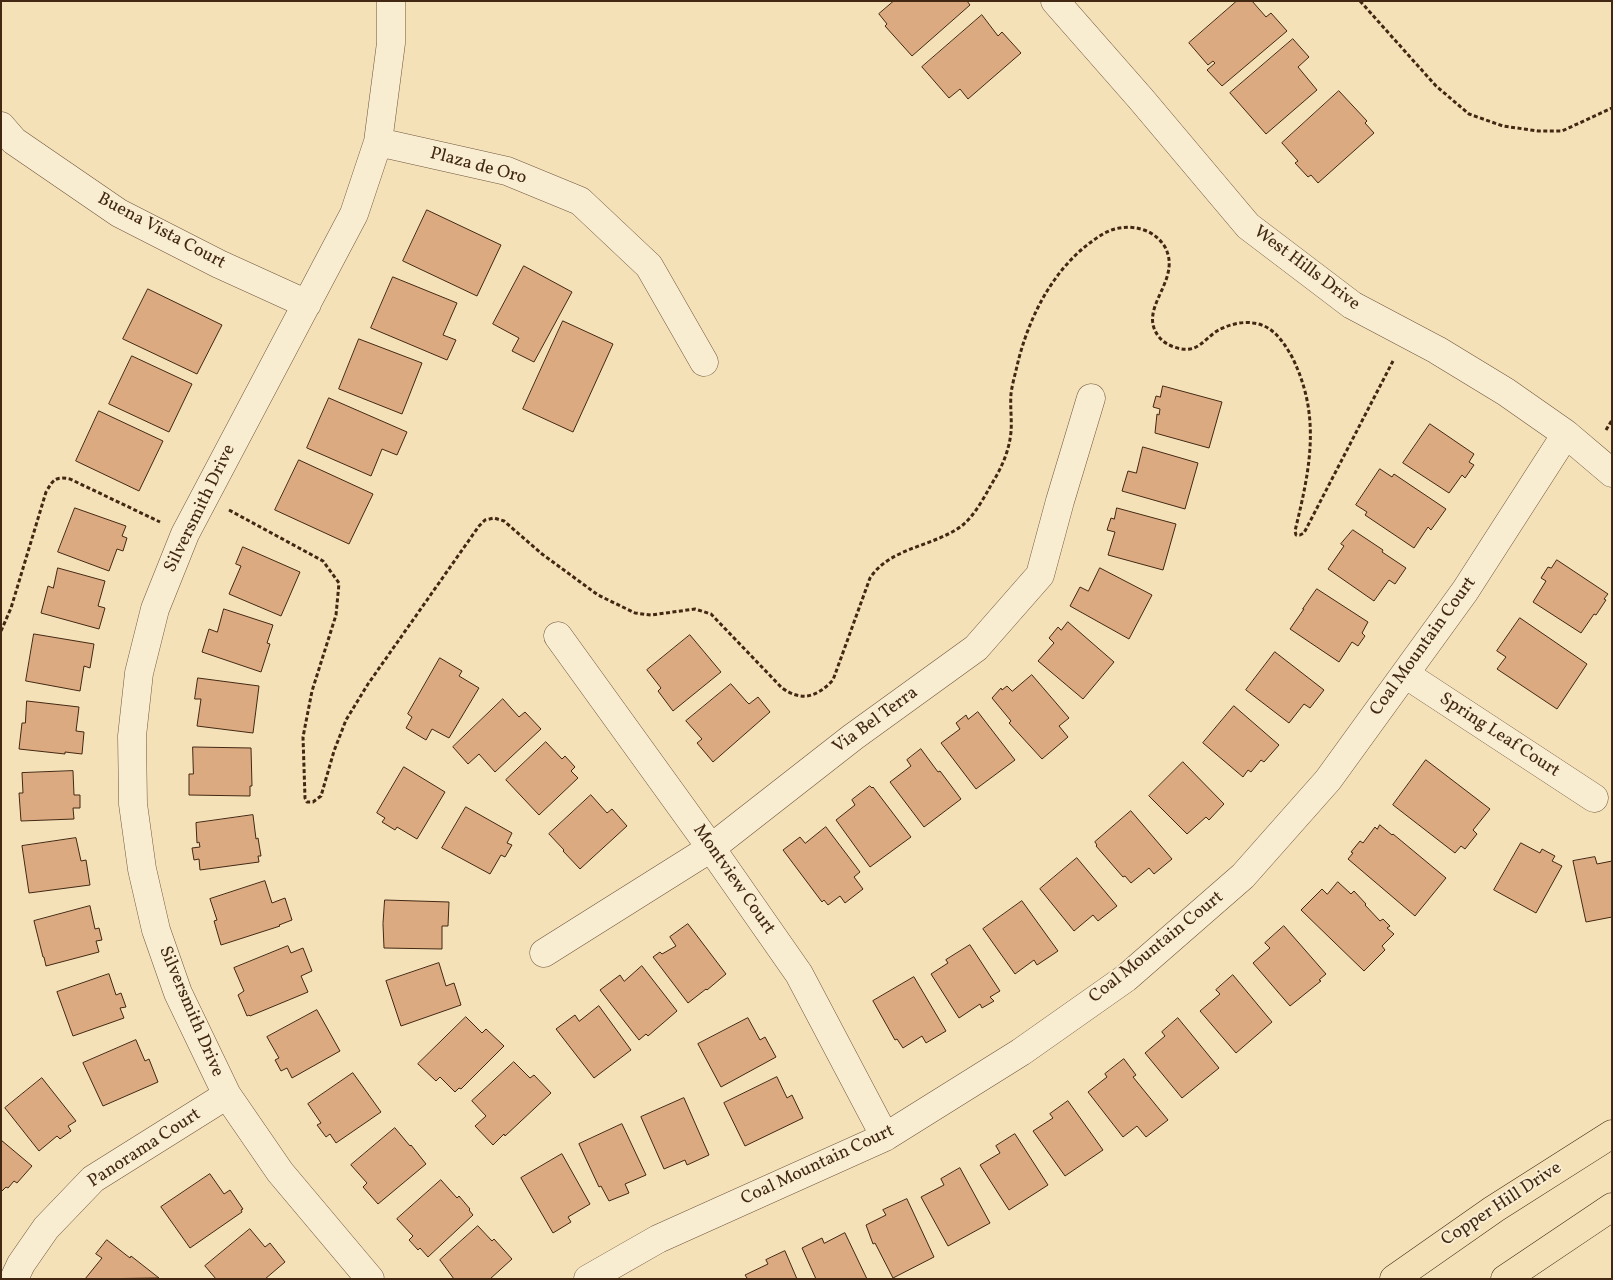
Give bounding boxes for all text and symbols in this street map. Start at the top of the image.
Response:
street label: Plaza de Oro [427,144,529,190]
street label: Buena Vista Court [93,189,229,275]
street label: West Hills Drive [1248,222,1364,316]
street label: Silversmith Drive [161,441,241,577]
street label: Coal Mountain Court [1366,573,1482,721]
street label: Via Bel Terra [829,683,923,759]
street label: Spring Leaf Court [1435,689,1563,783]
street label: Montview Court [687,821,779,939]
street label: Coal Mountain Court [1085,887,1229,1009]
street label: Silversmith Drive [153,943,227,1081]
street label: Panorama Court [85,1105,205,1193]
street label: Coal Mountain Court [738,1121,898,1211]
street label: Copper Hill Drive [1438,1158,1566,1252]

